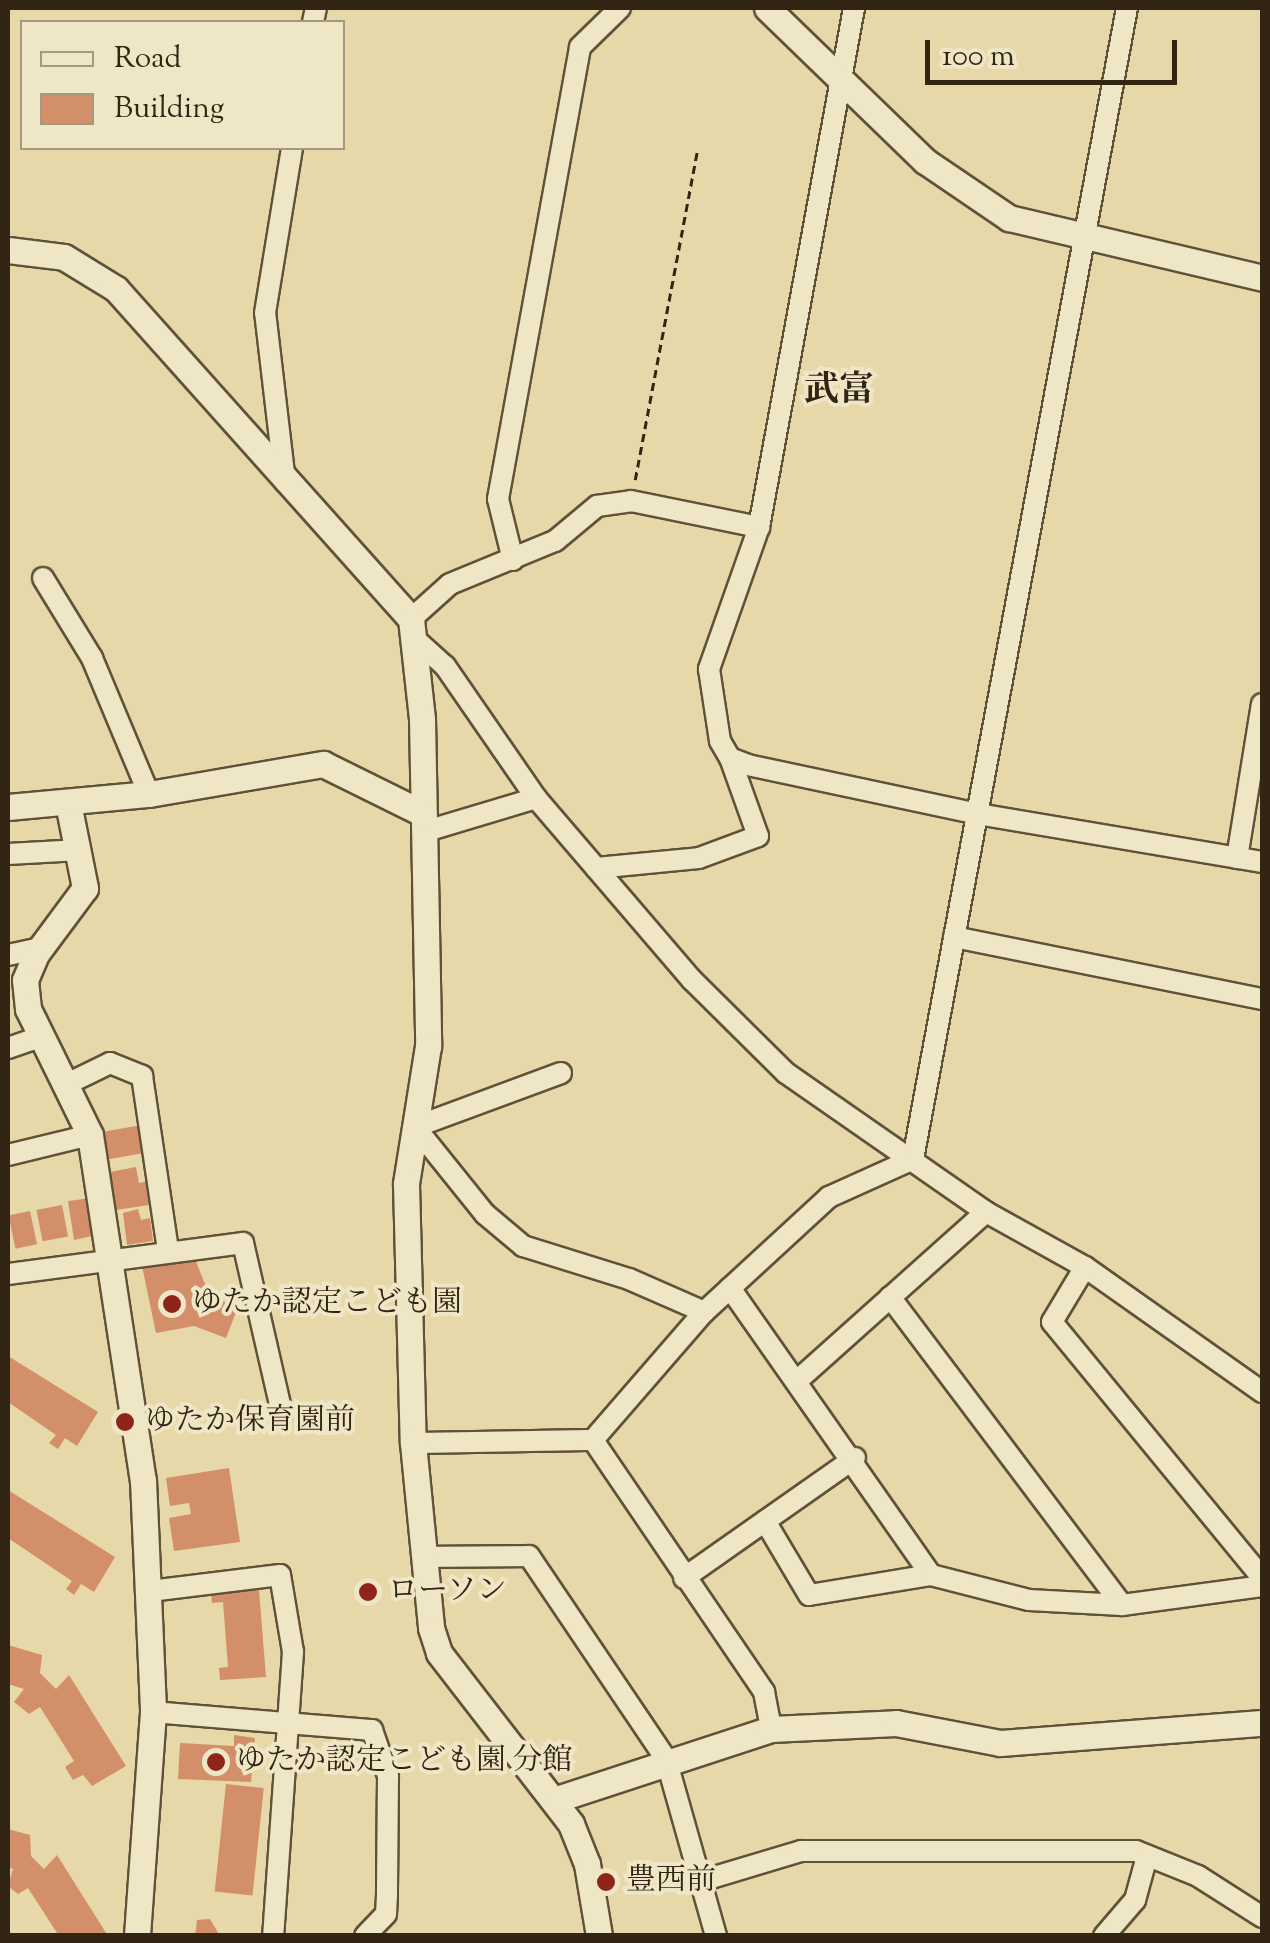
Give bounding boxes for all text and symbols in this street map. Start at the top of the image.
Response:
legend [20,20,345,150]
scale bar [930,20,1182,82]
text: 100 m [942,36,1015,79]
text: Road [114,38,181,81]
text: Building [114,88,224,131]
district label: 武富 [804,371,874,413]
place label: ゆたか認定こども園 [192,1286,462,1322]
marker: ゆたか認定こども園 [161,1293,183,1315]
place label: ゆたか保育園前 [145,1404,355,1440]
marker: ゆたか保育園前 [114,1411,136,1433]
place label: ローソン [388,1574,508,1610]
marker: ローソン [357,1581,379,1603]
place label: ゆたか認定こども園 分館 [236,1744,572,1780]
marker: ゆたか認定こども園 分館 [205,1751,227,1773]
place label: 豊西前 [626,1864,716,1900]
marker: 豊西前 [595,1871,617,1893]

